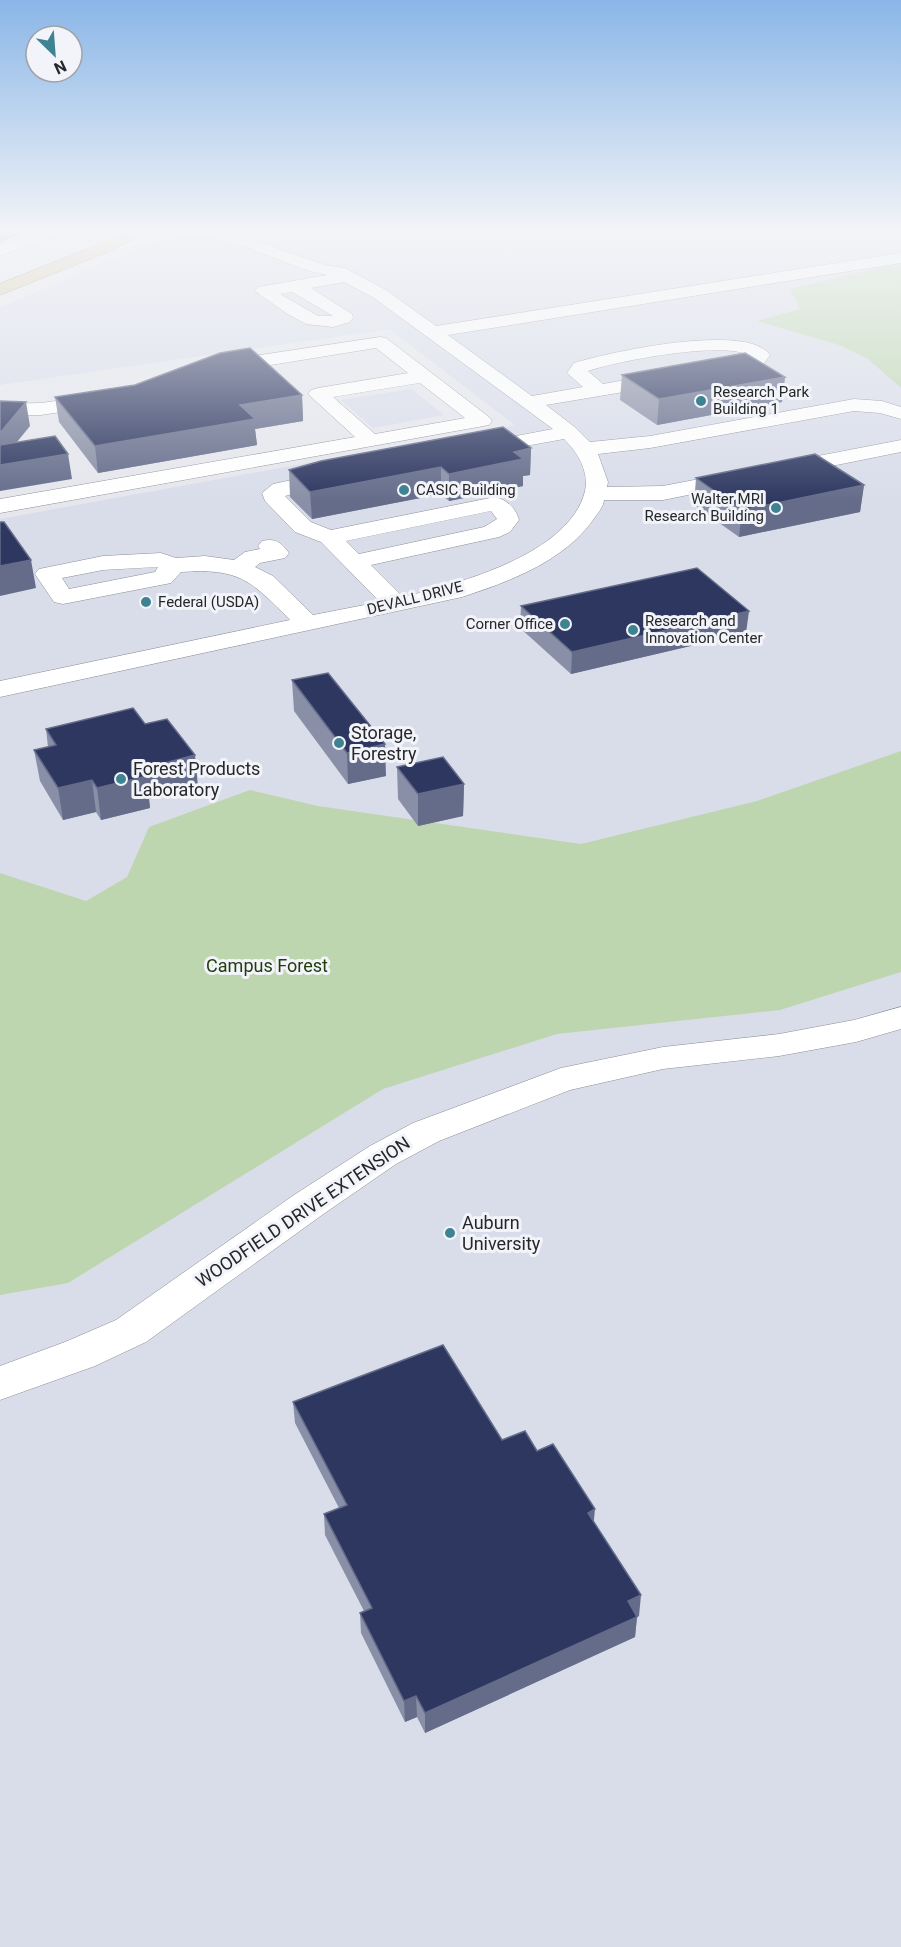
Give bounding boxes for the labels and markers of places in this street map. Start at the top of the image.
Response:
place label: Research Park Building 1 [713,383,809,418]
marker: Research Park Building 1 [694,394,708,408]
place label: CASIC Building [416,481,516,499]
marker: CASIC Building [397,483,411,497]
place label: Walter MRI Research Building [644,490,764,525]
marker: Walter MRI Research Building [769,501,783,515]
place label: Federal (USDA) [158,593,259,611]
marker: Federal (USDA) [139,595,153,609]
place label: Research and Innovation Center [645,612,762,647]
place label: Corner Office [466,615,553,633]
marker: Corner Office [558,617,572,631]
marker: Research and Innovation Center [626,623,640,637]
place label: Storage, Forestry [351,722,417,764]
marker: Storage, Forestry [332,736,346,750]
place label: Forest Products Laboratory [133,758,260,800]
marker: Forest Products Laboratory [114,772,128,786]
place label: Auburn University [462,1212,541,1254]
marker: Auburn University [443,1226,457,1240]

